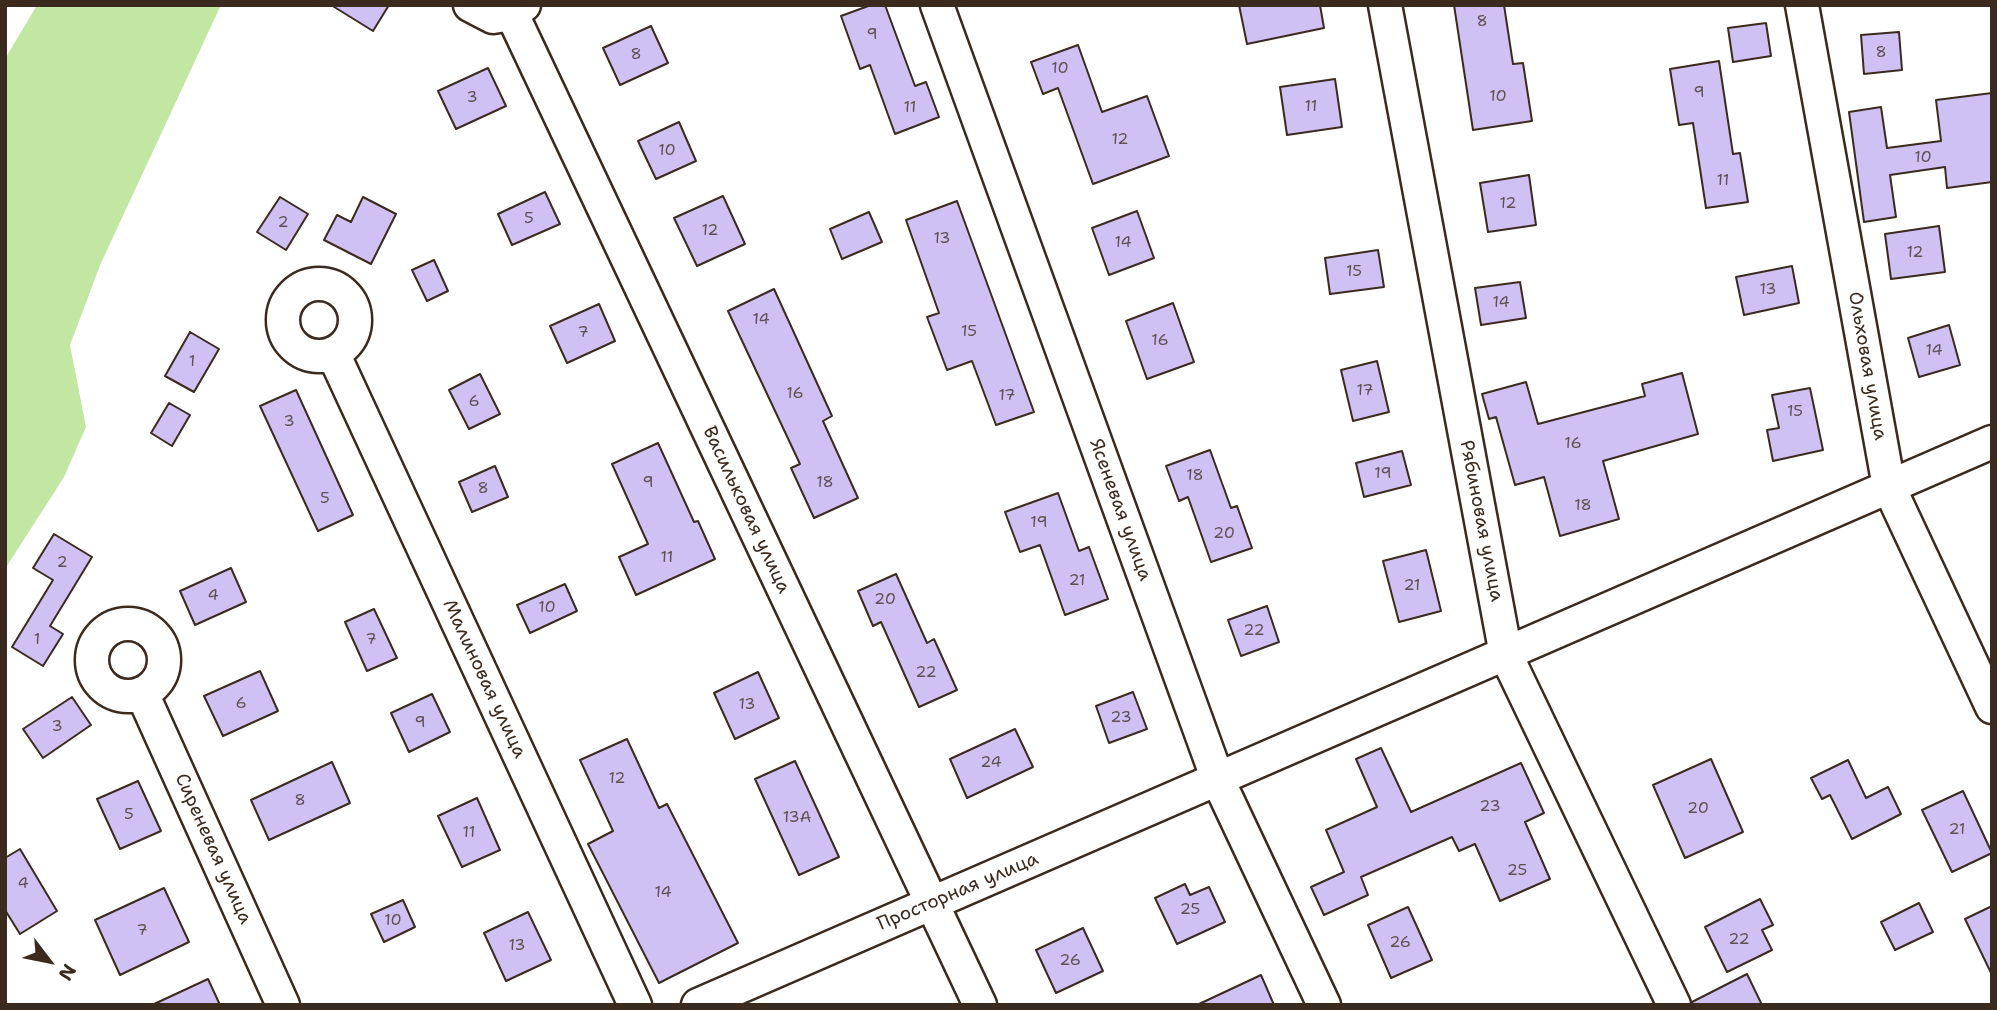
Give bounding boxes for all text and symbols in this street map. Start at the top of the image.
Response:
house number: 8 [1476,12,1488,32]
house number: 9 [866,25,878,45]
house number: 8 [1875,43,1887,63]
house number: 8 [630,45,642,65]
house number: 10 [1051,59,1069,79]
house number: 9 [1693,83,1705,103]
house number: 10 [1489,87,1507,107]
house number: 3 [466,88,478,108]
house number: 11 [1305,97,1317,117]
house number: 11 [904,98,916,118]
house number: 12 [1111,130,1129,150]
house number: 10 [658,141,676,161]
house number: 10 [1914,148,1932,168]
house number: 11 [1717,171,1729,191]
house number: 12 [1499,194,1517,214]
house number: 5 [524,209,534,229]
house number: 2 [277,213,289,233]
house number: 12 [701,221,719,241]
house number: 13 [933,229,951,249]
house number: 14 [1114,233,1132,253]
house number: 12 [1906,243,1924,263]
house number: 15 [1346,262,1362,282]
house number: 13 [1759,280,1777,300]
street label: Ольховая улица [1843,290,1891,442]
house number: 14 [1492,293,1510,313]
house number: 14 [752,310,770,330]
house number: 15 [961,322,977,342]
house number: 7 [577,323,589,343]
house number: 16 [1151,331,1169,351]
house number: 14 [1925,341,1943,361]
house number: 1 [189,352,195,372]
house number: 17 [1356,381,1374,401]
house number: 16 [786,384,804,404]
house number: 17 [998,386,1016,406]
house number: 6 [468,392,480,412]
house number: 15 [1787,402,1803,422]
house number: 3 [283,412,295,432]
street label: Васильковая улица [697,423,795,597]
house number: 16 [1564,434,1582,454]
street label: Ясеневая улица [1084,436,1156,584]
street label: Рябиновая улица [1454,438,1508,604]
house number: 19 [1374,464,1392,484]
house number: 18 [1186,466,1204,486]
house number: 9 [642,473,654,493]
house number: 18 [816,473,834,493]
house number: 8 [477,479,489,499]
house number: 5 [320,489,330,509]
house number: 18 [1574,496,1592,516]
house number: 19 [1030,513,1048,533]
house number: 20 [1213,524,1235,544]
house number: 11 [661,548,673,568]
house number: 2 [56,553,68,573]
house number: 21 [1068,571,1086,591]
house number: 21 [1403,576,1421,596]
house number: 4 [207,586,219,606]
house number: 20 [874,590,896,610]
street label: Малиновая улица [437,596,531,762]
house number: 10 [538,598,556,618]
house number: 22 [1243,621,1265,641]
house number: 1 [34,630,40,650]
house number: 7 [365,630,377,650]
house number: 22 [915,663,937,683]
house number: 6 [235,694,247,714]
house number: 13 [738,695,756,715]
house number: 23 [1110,708,1132,728]
house number: 9 [414,713,426,733]
house number: 3 [51,717,63,737]
house number: 24 [980,753,1002,773]
house number: 12 [608,769,626,789]
street label: Сиреневая улица [169,770,257,928]
house number: 8 [294,791,306,811]
house number: 23 [1479,797,1501,817]
house number: 20 [1687,799,1709,819]
house number: 5 [124,805,134,825]
house number: 13А [783,808,811,828]
house number: 21 [1948,820,1966,840]
house number: 11 [463,823,475,843]
street label: Просторная улица [874,848,1042,936]
house number: 25 [1507,861,1527,881]
house number: 4 [17,874,29,894]
house number: 14 [654,883,672,903]
house number: 25 [1180,900,1200,920]
house number: 10 [384,911,402,931]
house number: 7 [136,921,148,941]
north arrow [14,926,84,996]
house number: 22 [1728,930,1750,950]
house number: 26 [1389,933,1411,953]
house number: 13 [508,936,526,956]
house number: 26 [1059,951,1081,971]
text: N [53,959,82,985]

